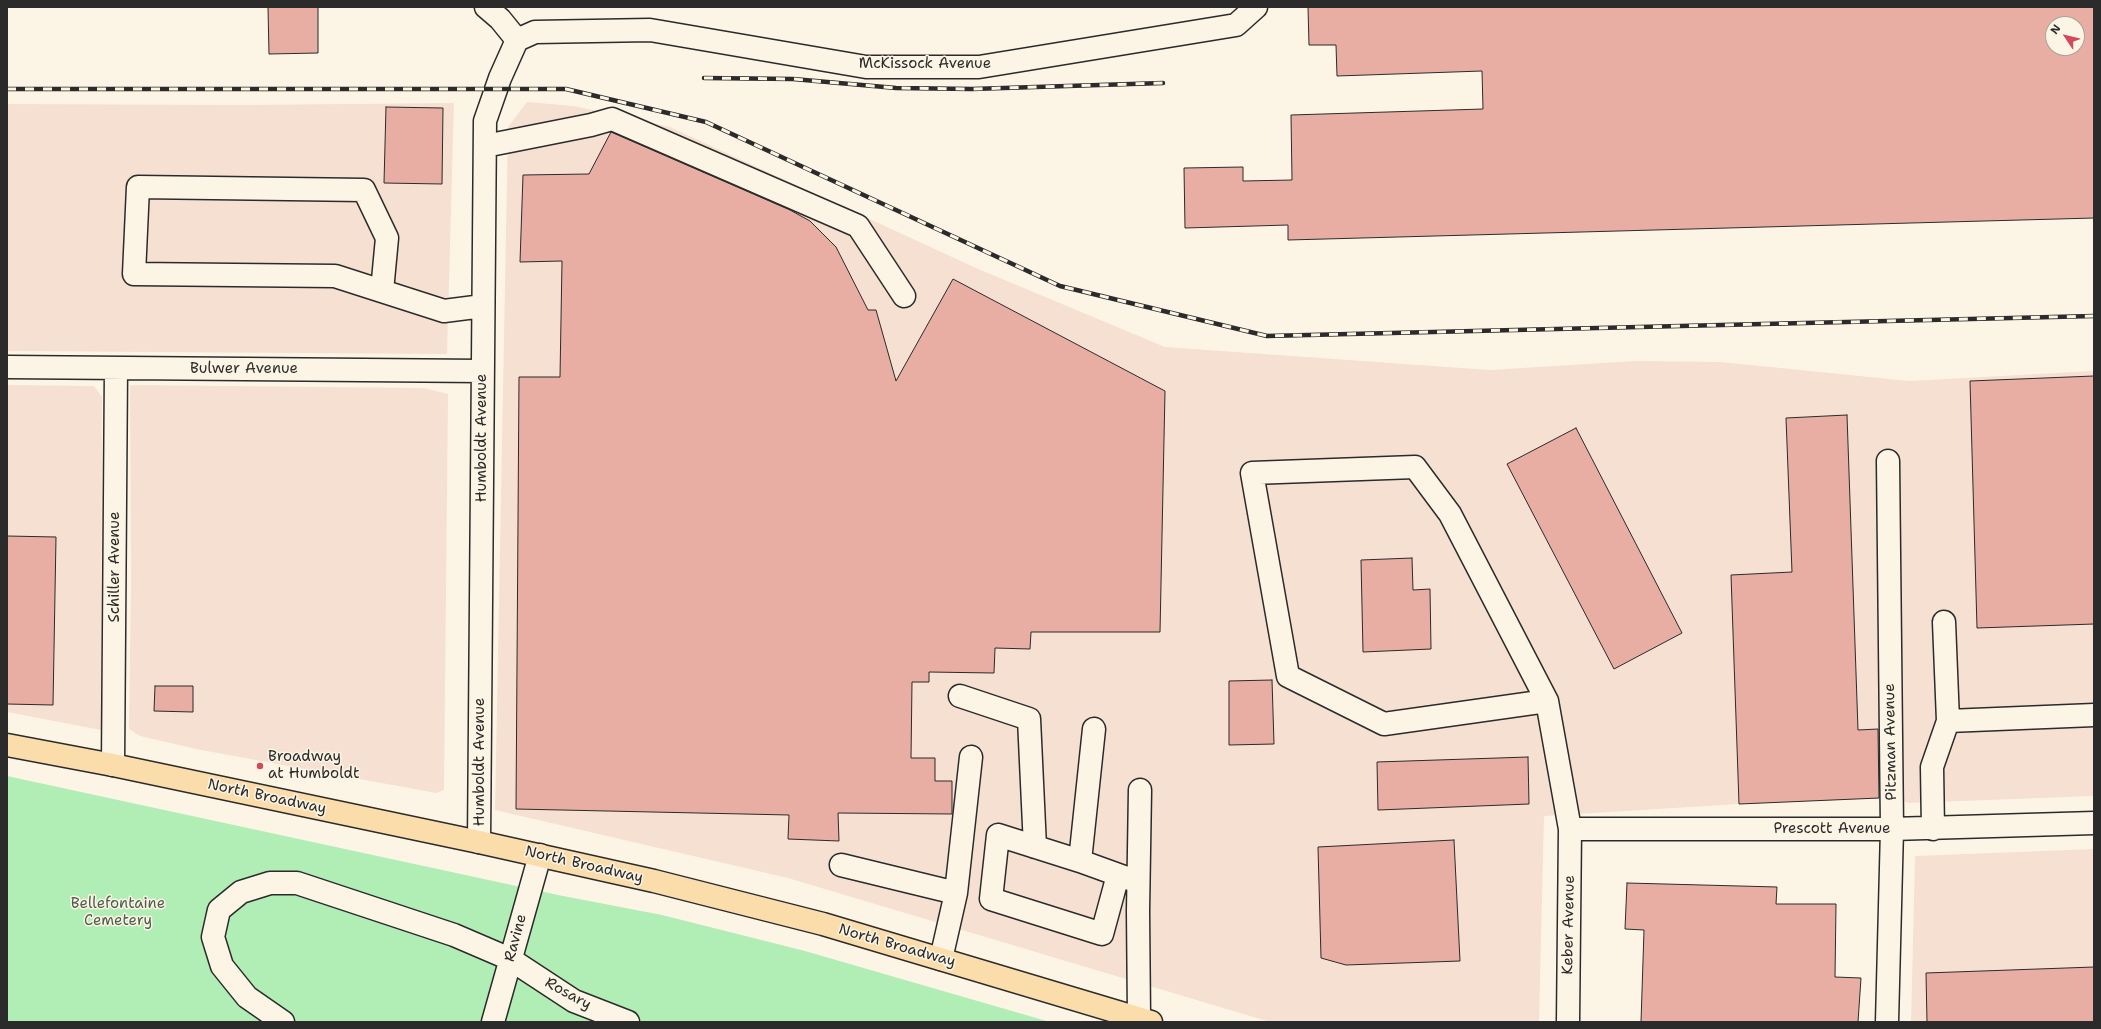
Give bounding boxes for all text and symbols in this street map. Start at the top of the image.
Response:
north arrow [2045,16,2085,56]
text: N [2047,22,2064,37]
street label: McKissock Avenue [859,55,991,73]
street label: Bulwer Avenue [190,360,298,378]
street label: Humboldt Avenue [473,374,491,502]
street label: Schiller Avenue [106,512,124,622]
street label: Pitzman Avenue [1881,683,1901,801]
street label: Humboldt Avenue [471,698,489,826]
place label: Broadway at Humboldt [268,748,359,783]
marker: Broadway at Humboldt [255,761,265,771]
street label: North Broadway [206,776,328,818]
street label: Prescott Avenue [1773,820,1891,838]
street label: North Broadway [523,843,645,887]
street label: Keber Avenue [1559,875,1579,975]
park label: Bellefontaine Cemetery [71,895,165,930]
street label: Ravine [501,912,531,964]
street label: North Broadway [836,921,958,971]
street label: Rosary [542,974,594,1014]

